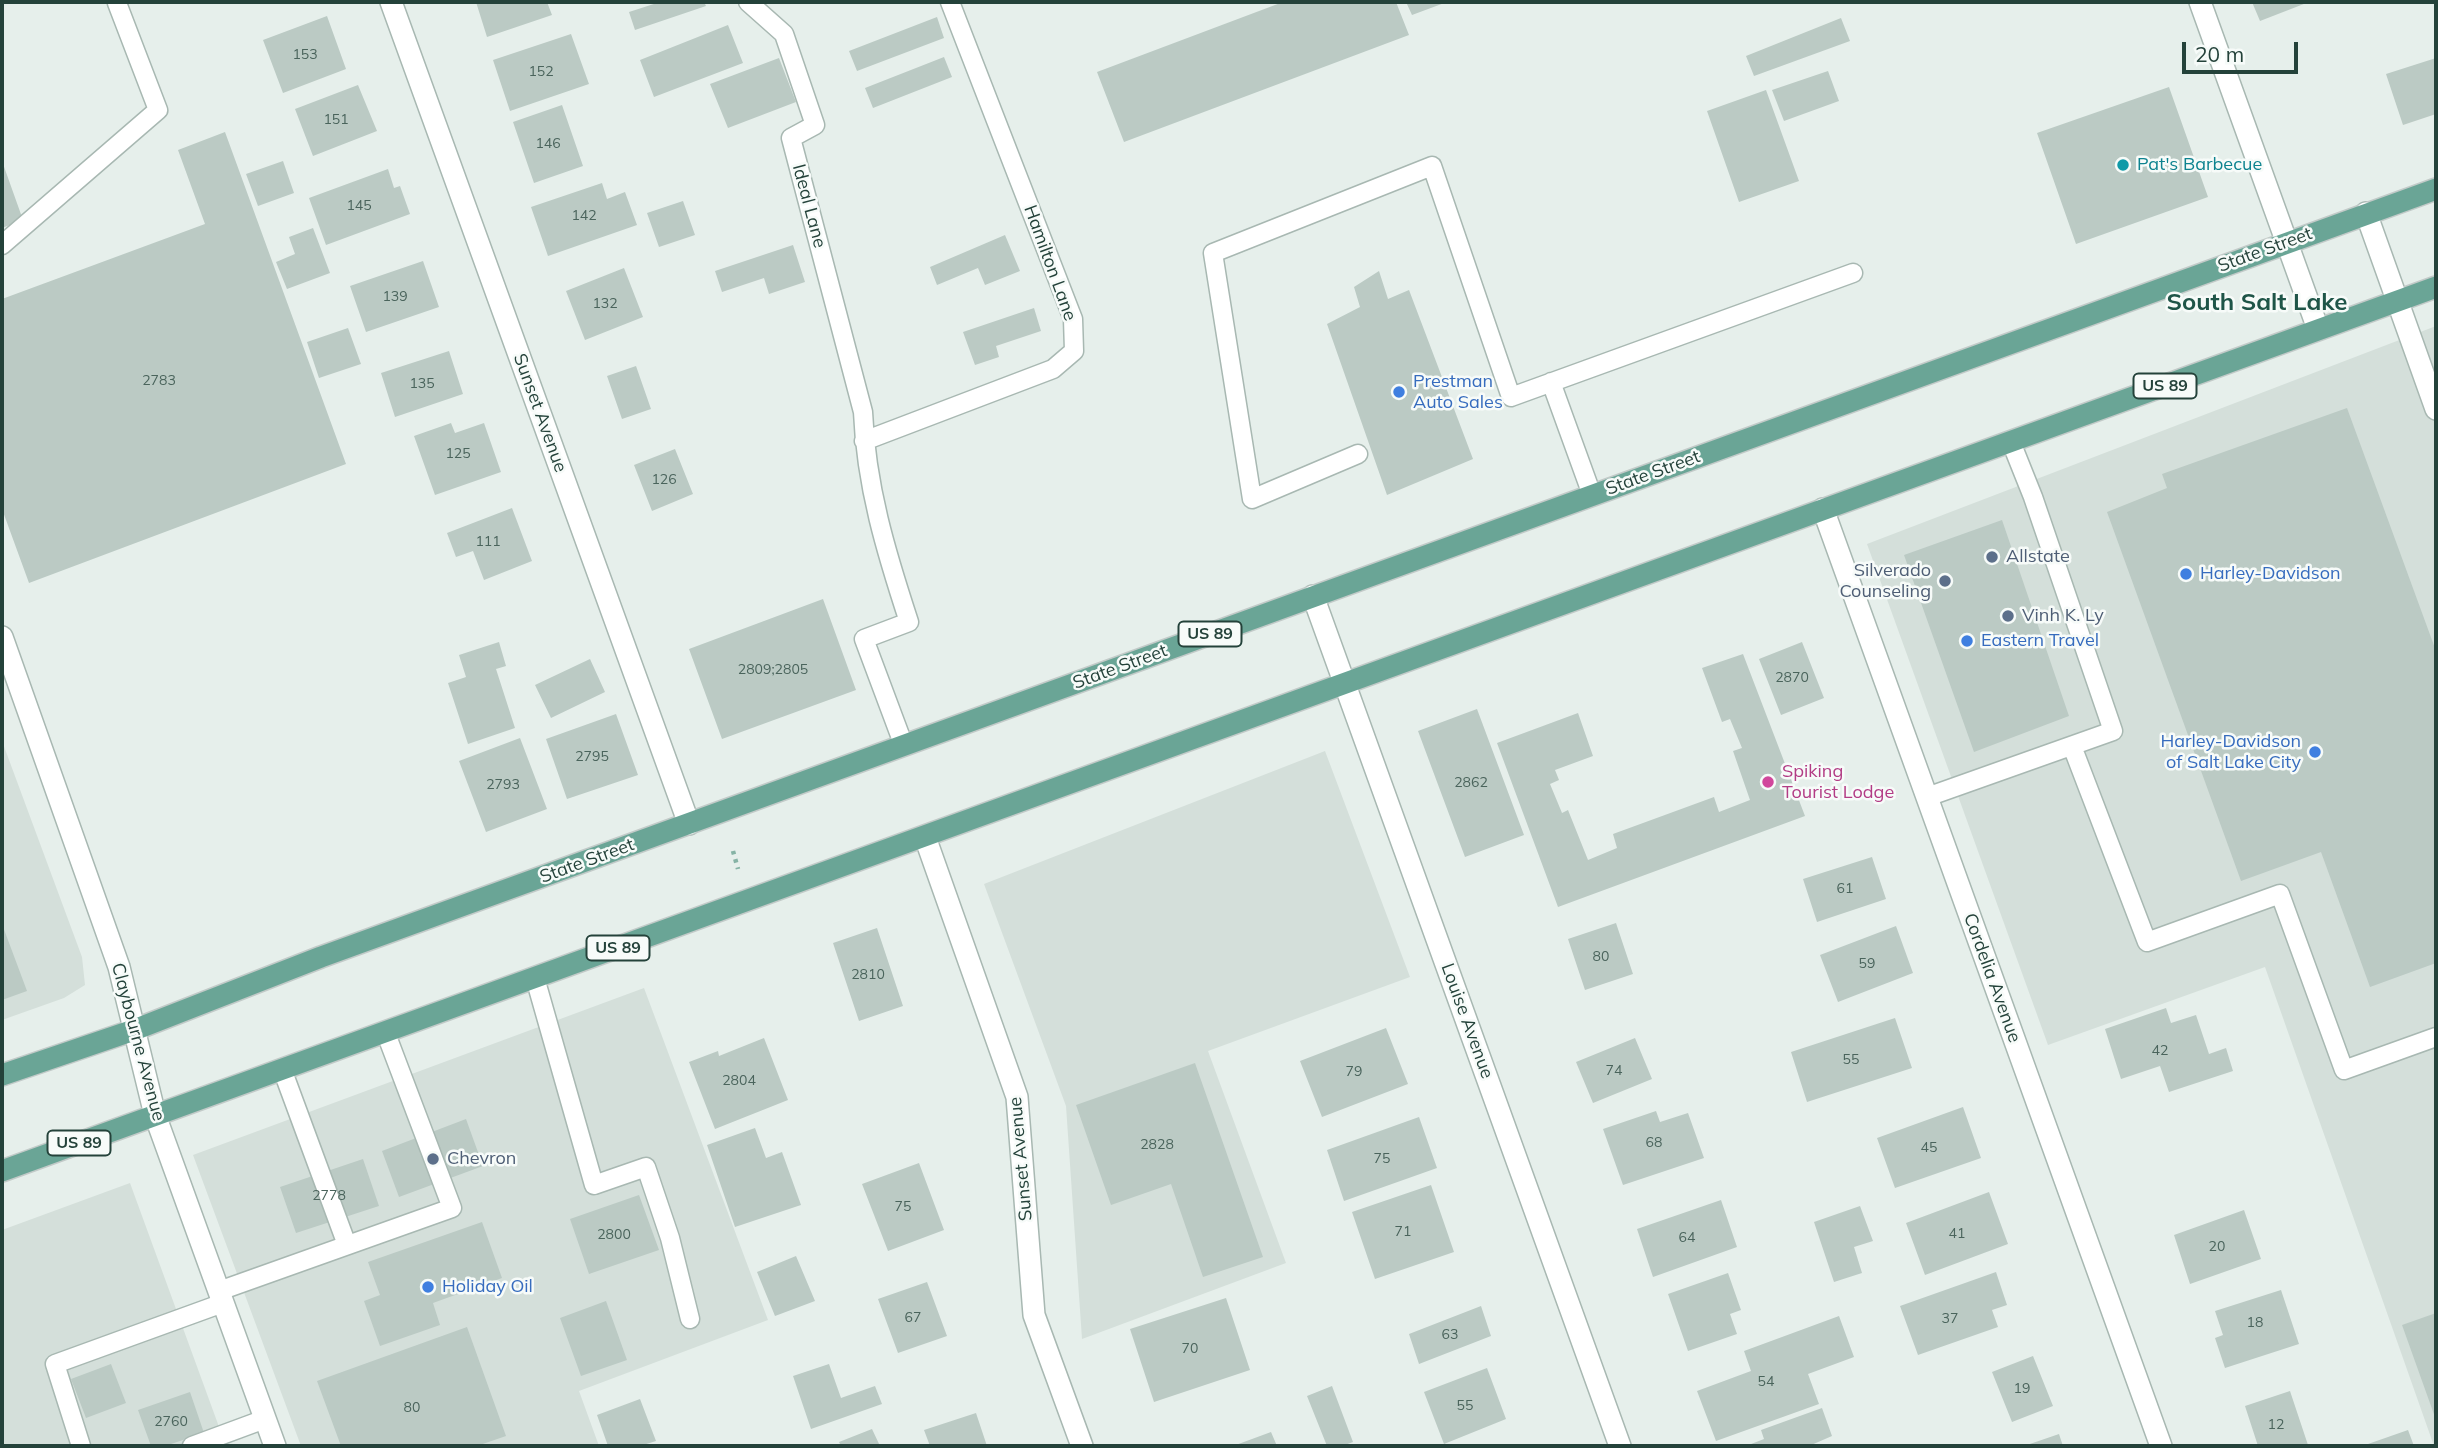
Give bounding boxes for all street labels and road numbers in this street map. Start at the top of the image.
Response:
street label: Ideal Lane [787,162,831,250]
street label: Hamilton Lane [1019,202,1081,324]
street label: State Street [2215,223,2315,277]
street label: Sunset Avenue [509,351,571,475]
road number: US 89 [2134,374,2196,398]
street label: State Street [1603,446,1703,500]
road number: US 89 [1178,622,1242,646]
street label: State Street [1070,640,1170,694]
street label: State Street [537,834,637,888]
street label: Cordelia Avenue [1959,911,2025,1045]
road number: US 89 [586,936,650,960]
street label: Claybourne Avenue [107,961,169,1123]
street label: Louise Avenue [1436,961,1498,1081]
street label: Sunset Avenue [1005,1096,1037,1222]
road number: US 89 [48,1130,110,1156]

